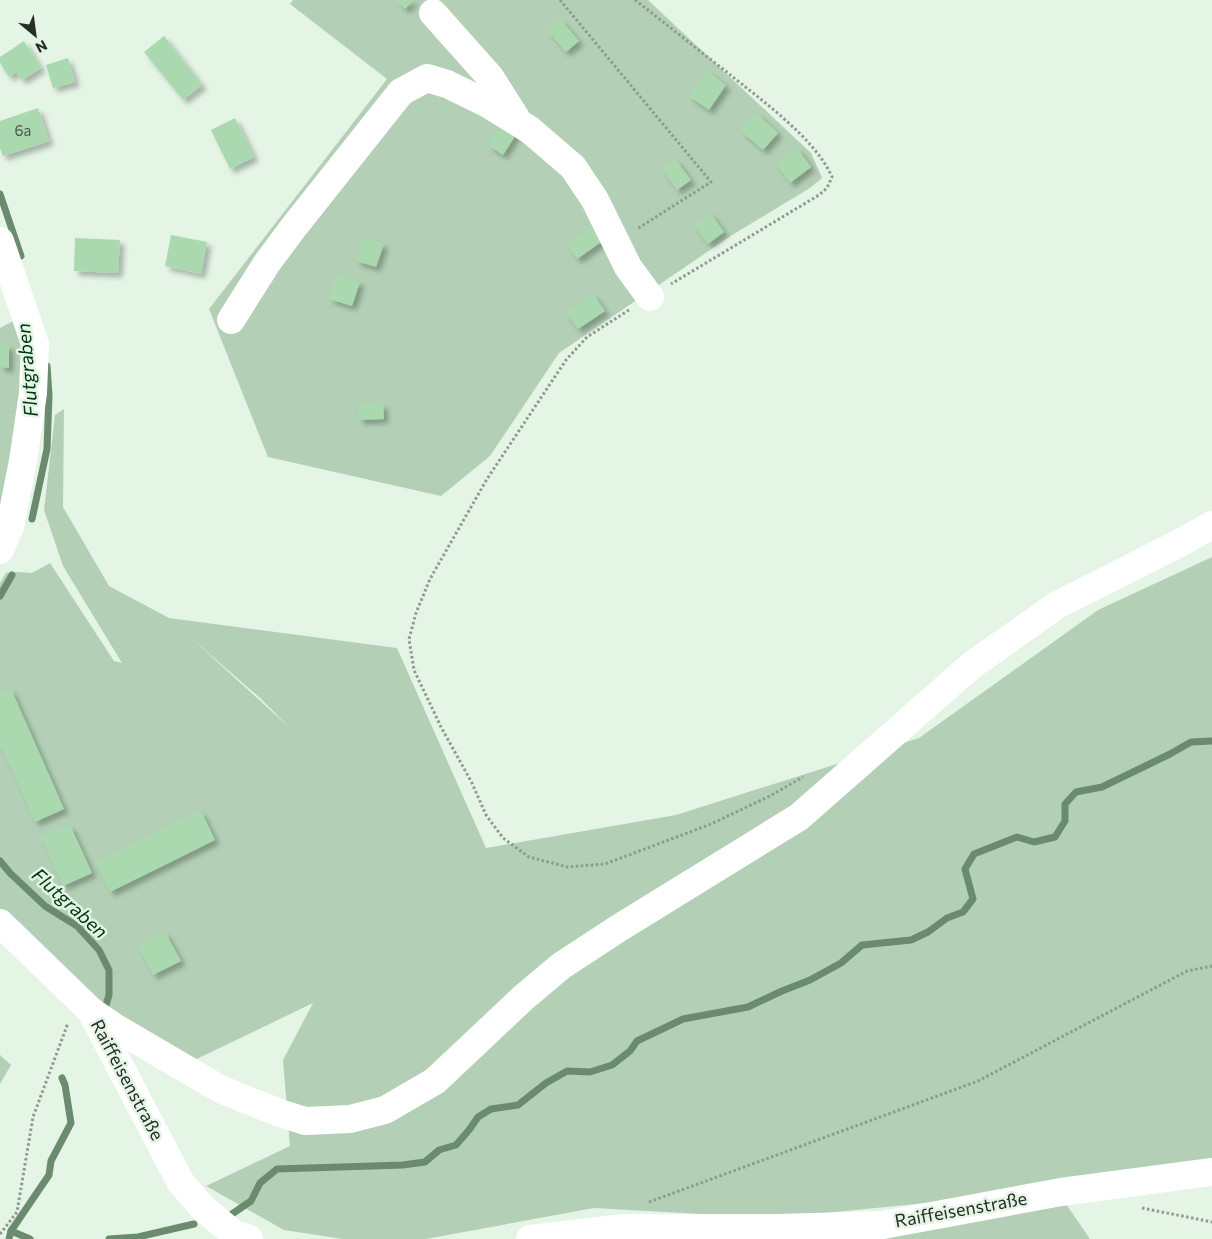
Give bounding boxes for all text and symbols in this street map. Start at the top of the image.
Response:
north arrow [10,10,60,60]
text: N [33,37,50,57]
house number: 6a [15,121,31,139]
water label: Flutgraben [11,322,42,418]
water label: Flutgraben [28,863,113,943]
street label: Raiffeisenstraße [87,1015,169,1144]
street label: Raiffeisenstraße [893,1187,1029,1231]

